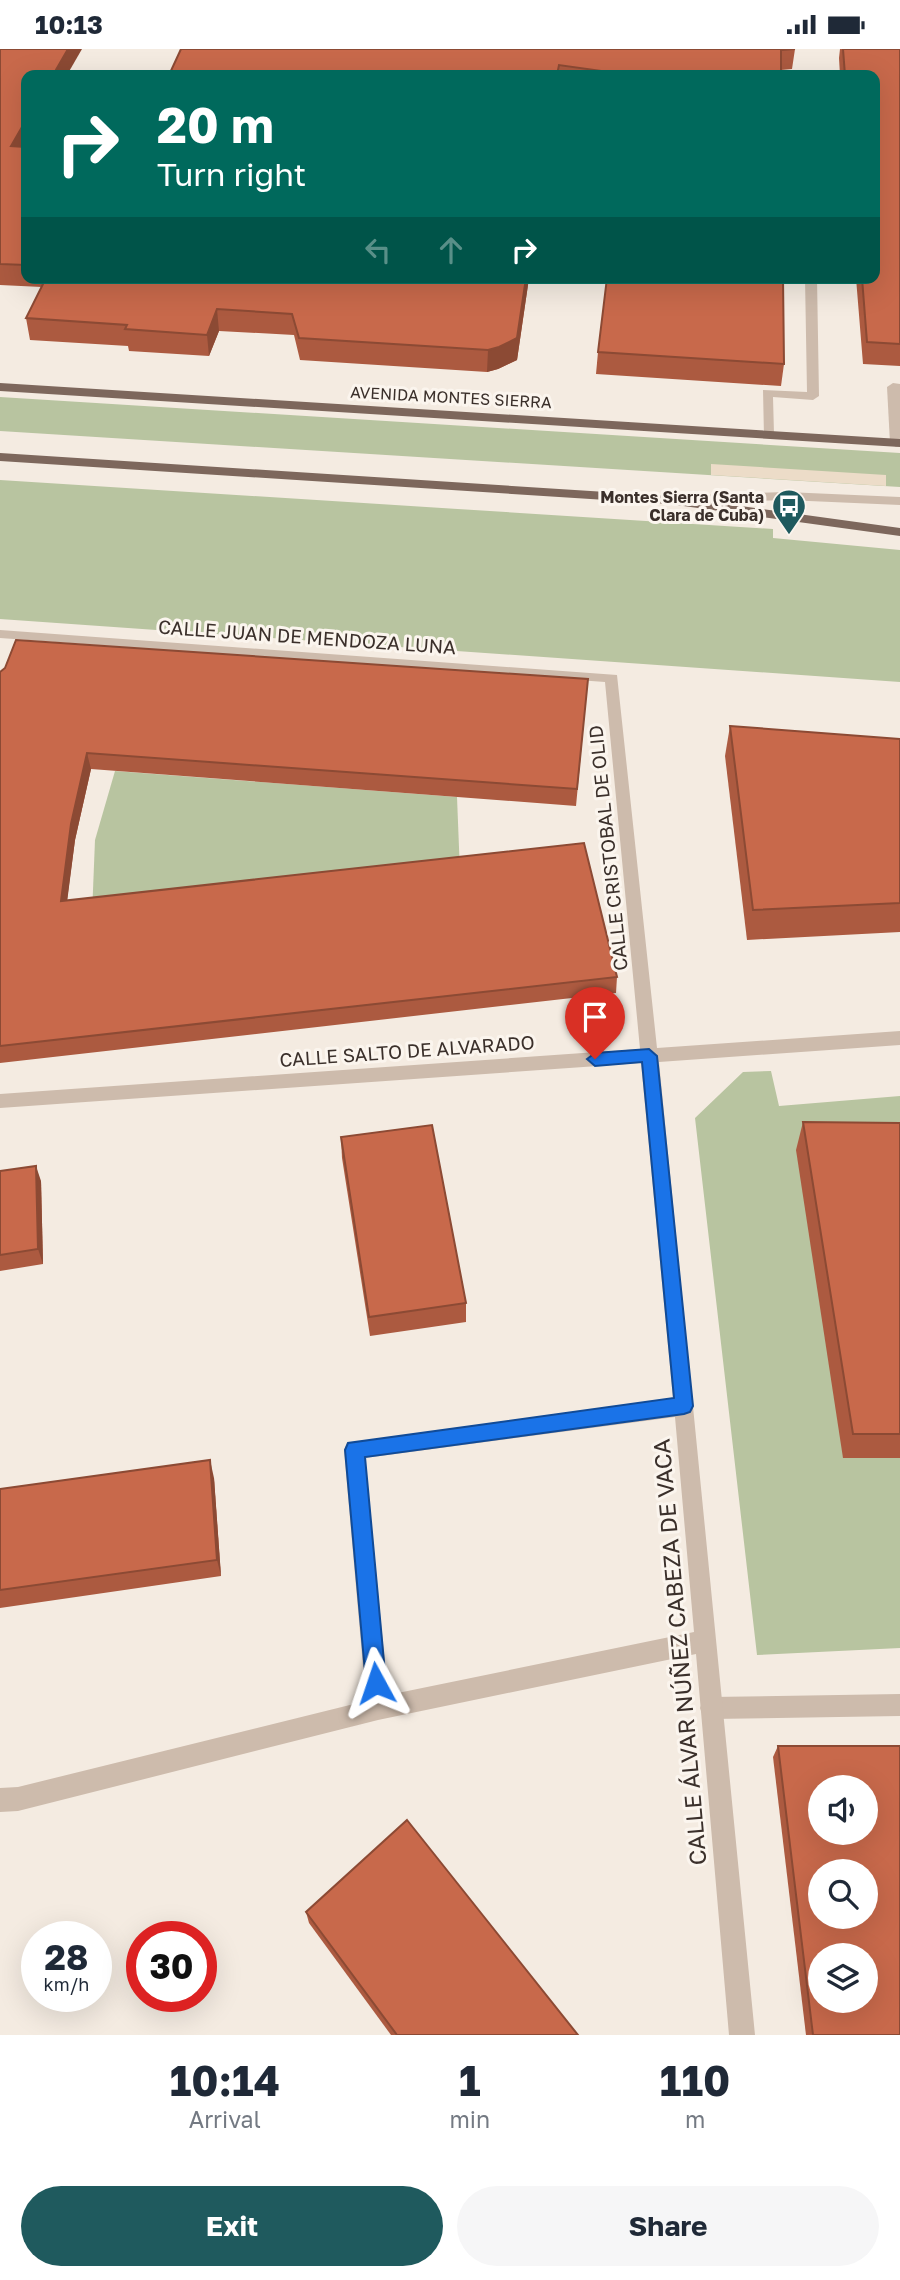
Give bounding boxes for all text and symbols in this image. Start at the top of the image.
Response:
text: 10:13 [35,9,103,40]
text: 20 m [157,95,274,154]
icon: right [42,98,133,189]
text: Turn right [157,155,306,193]
icon: left [359,231,397,269]
icon: ahead [432,231,470,269]
icon: right [505,231,543,269]
street label: AVENIDA MONTES SIERRA [350,382,553,412]
place label: Montes Sierra (Santa Clara de Cuba) [600,487,764,525]
bus stop icon: Montes Sierra (Santa Clara de Cuba) [770,487,808,536]
street label: CALLE JUAN DE MENDOZA LUNA [157,615,457,658]
street label: CALLE CRISTOBAL DE OLID [583,724,632,972]
pin [565,987,625,1059]
icon: arrive [576,998,614,1036]
street label: CALLE SALTO DE ALVARADO [279,1030,535,1071]
street label: CALLE ÁLVAR NÚÑEZ CABEZA DE VACA [646,1438,712,1867]
position arrow [339,1646,413,1720]
map controls [808,1775,878,2013]
button: sound [808,1775,878,1845]
button: search [808,1859,878,1929]
speed limit sign: 30 [126,1921,217,2012]
text: 28 [45,1936,88,1978]
button: layers [808,1943,878,2013]
text: km/h [44,1973,89,1995]
text: 10:14 [170,2055,280,2105]
text: 1 [459,2055,481,2105]
text: 110 [660,2055,730,2105]
text: Arrival [189,2105,261,2133]
text: min [450,2105,490,2133]
text: m [685,2105,705,2133]
button: Exit [21,2186,443,2266]
button: Share [457,2186,879,2266]

